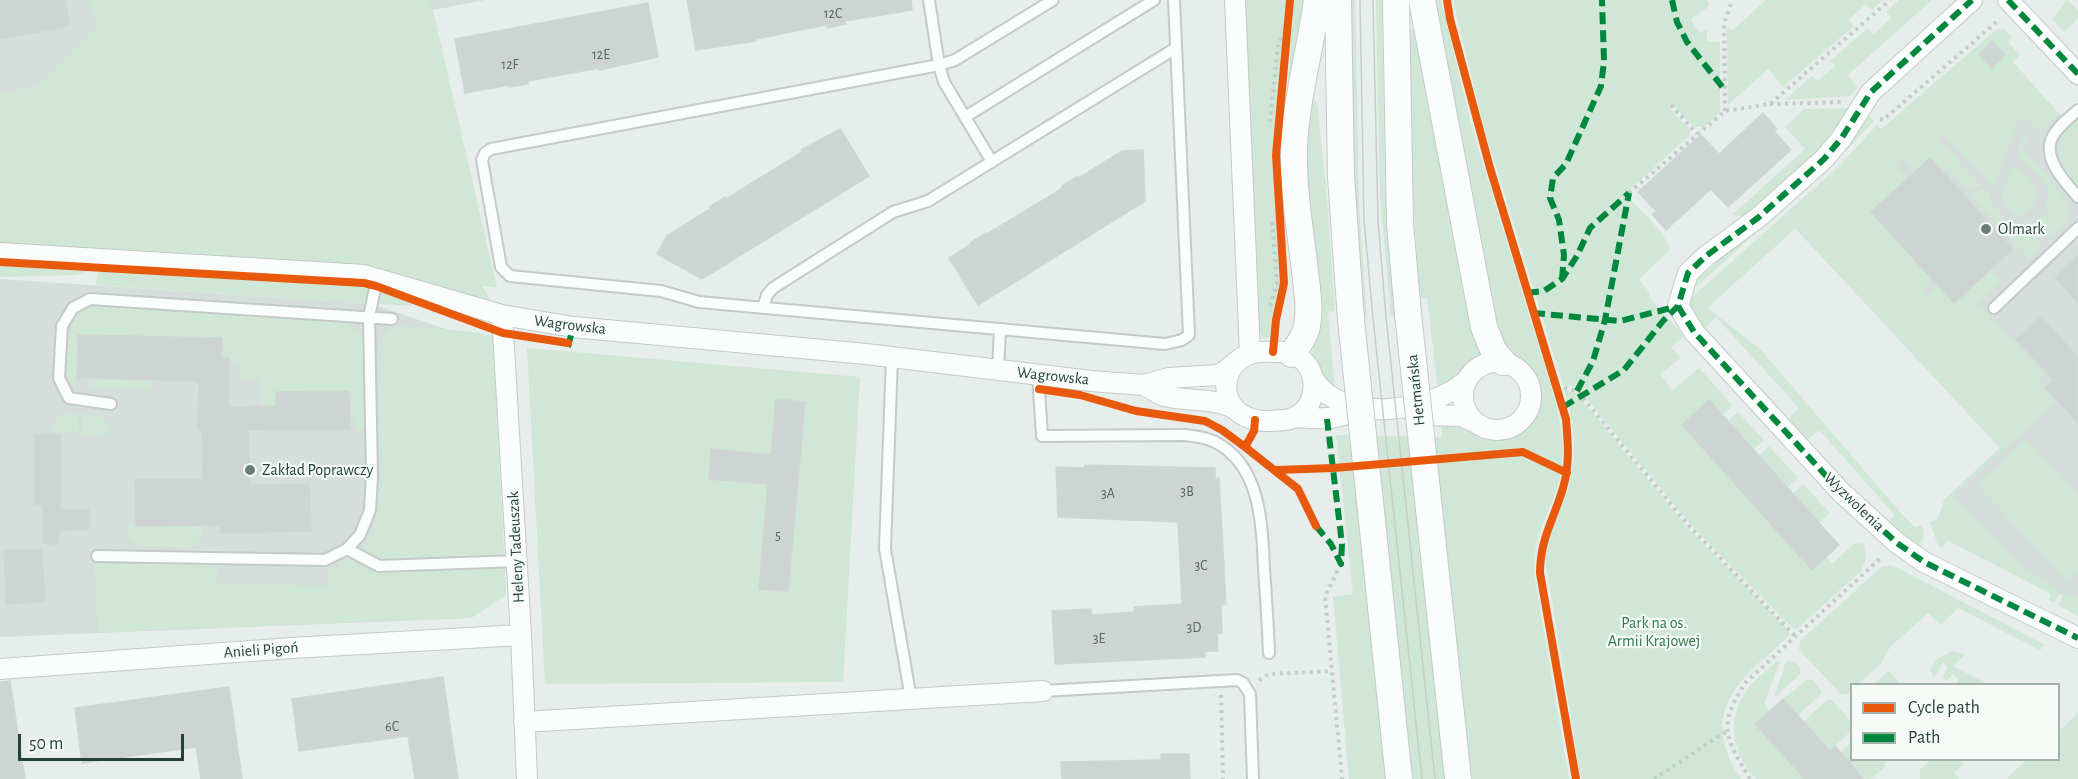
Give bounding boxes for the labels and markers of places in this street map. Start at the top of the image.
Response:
place label: Olmark [1998,219,2045,239]
marker: Olmark [1979,222,1993,236]
place label: Zakład Poprawczy [262,460,373,480]
marker: Zakład Poprawczy [243,463,257,477]

